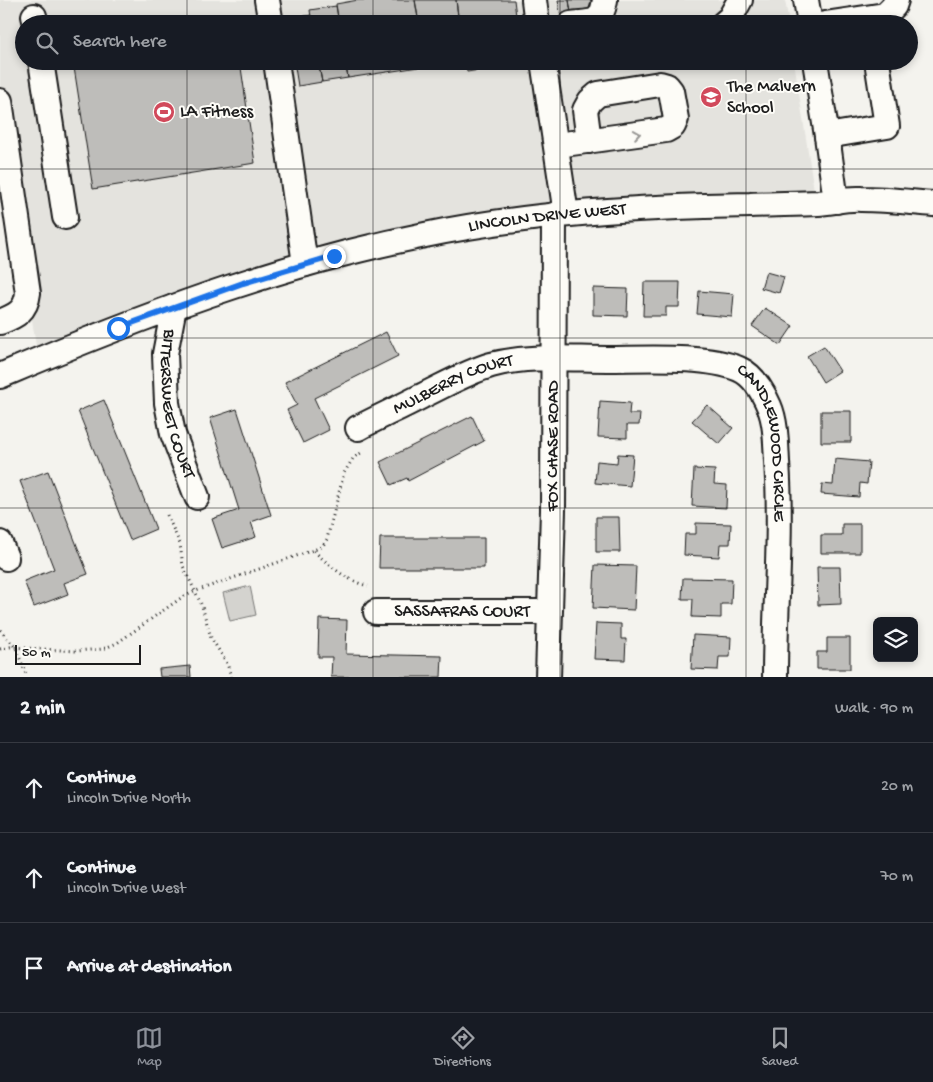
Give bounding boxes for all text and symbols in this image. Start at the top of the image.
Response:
search box [15,15,918,70]
icon: search [33,29,61,57]
text: Search here [73,31,167,54]
place label: The Malvern School [726,77,816,119]
school or university icon: The Malvern School [699,85,723,109]
sports icon: LA Fitness [152,100,176,124]
place label: LA Fitness [180,102,254,123]
one-way arrow [634,129,642,140]
street label: LINCOLN DRIVE WEST [467,199,628,237]
route end [323,245,346,268]
route start [107,317,130,340]
street label: BITTERSWEET COURT [154,326,200,483]
street label: MULBERRY COURT [390,350,515,419]
street label: CANDLEWOOD CIRCLE [733,359,789,522]
street label: FOX CHASE ROAD [542,380,564,513]
street label: SASSAFRAS COURT [394,602,531,623]
map controls [873,617,918,662]
button: layers [873,617,918,662]
scale bar [15,642,141,665]
text: 50 m [22,645,51,662]
text: 2 min [20,697,65,722]
text: Walk · 90 m [835,700,913,719]
text: Continue [67,767,136,790]
icon: ahead [20,774,48,802]
text: 20 m [881,778,913,797]
text: Lincoln Drive North [67,790,191,809]
text: Continue [67,857,136,880]
icon: ahead [20,864,48,892]
text: 70 m [880,868,913,887]
text: Lincoln Drive West [67,880,186,899]
icon: arrive [20,954,48,982]
text: Arrive at destination [67,956,231,979]
tab: Map [135,1024,163,1071]
tab: Directions [434,1024,491,1071]
tab: Saved [762,1024,798,1071]

